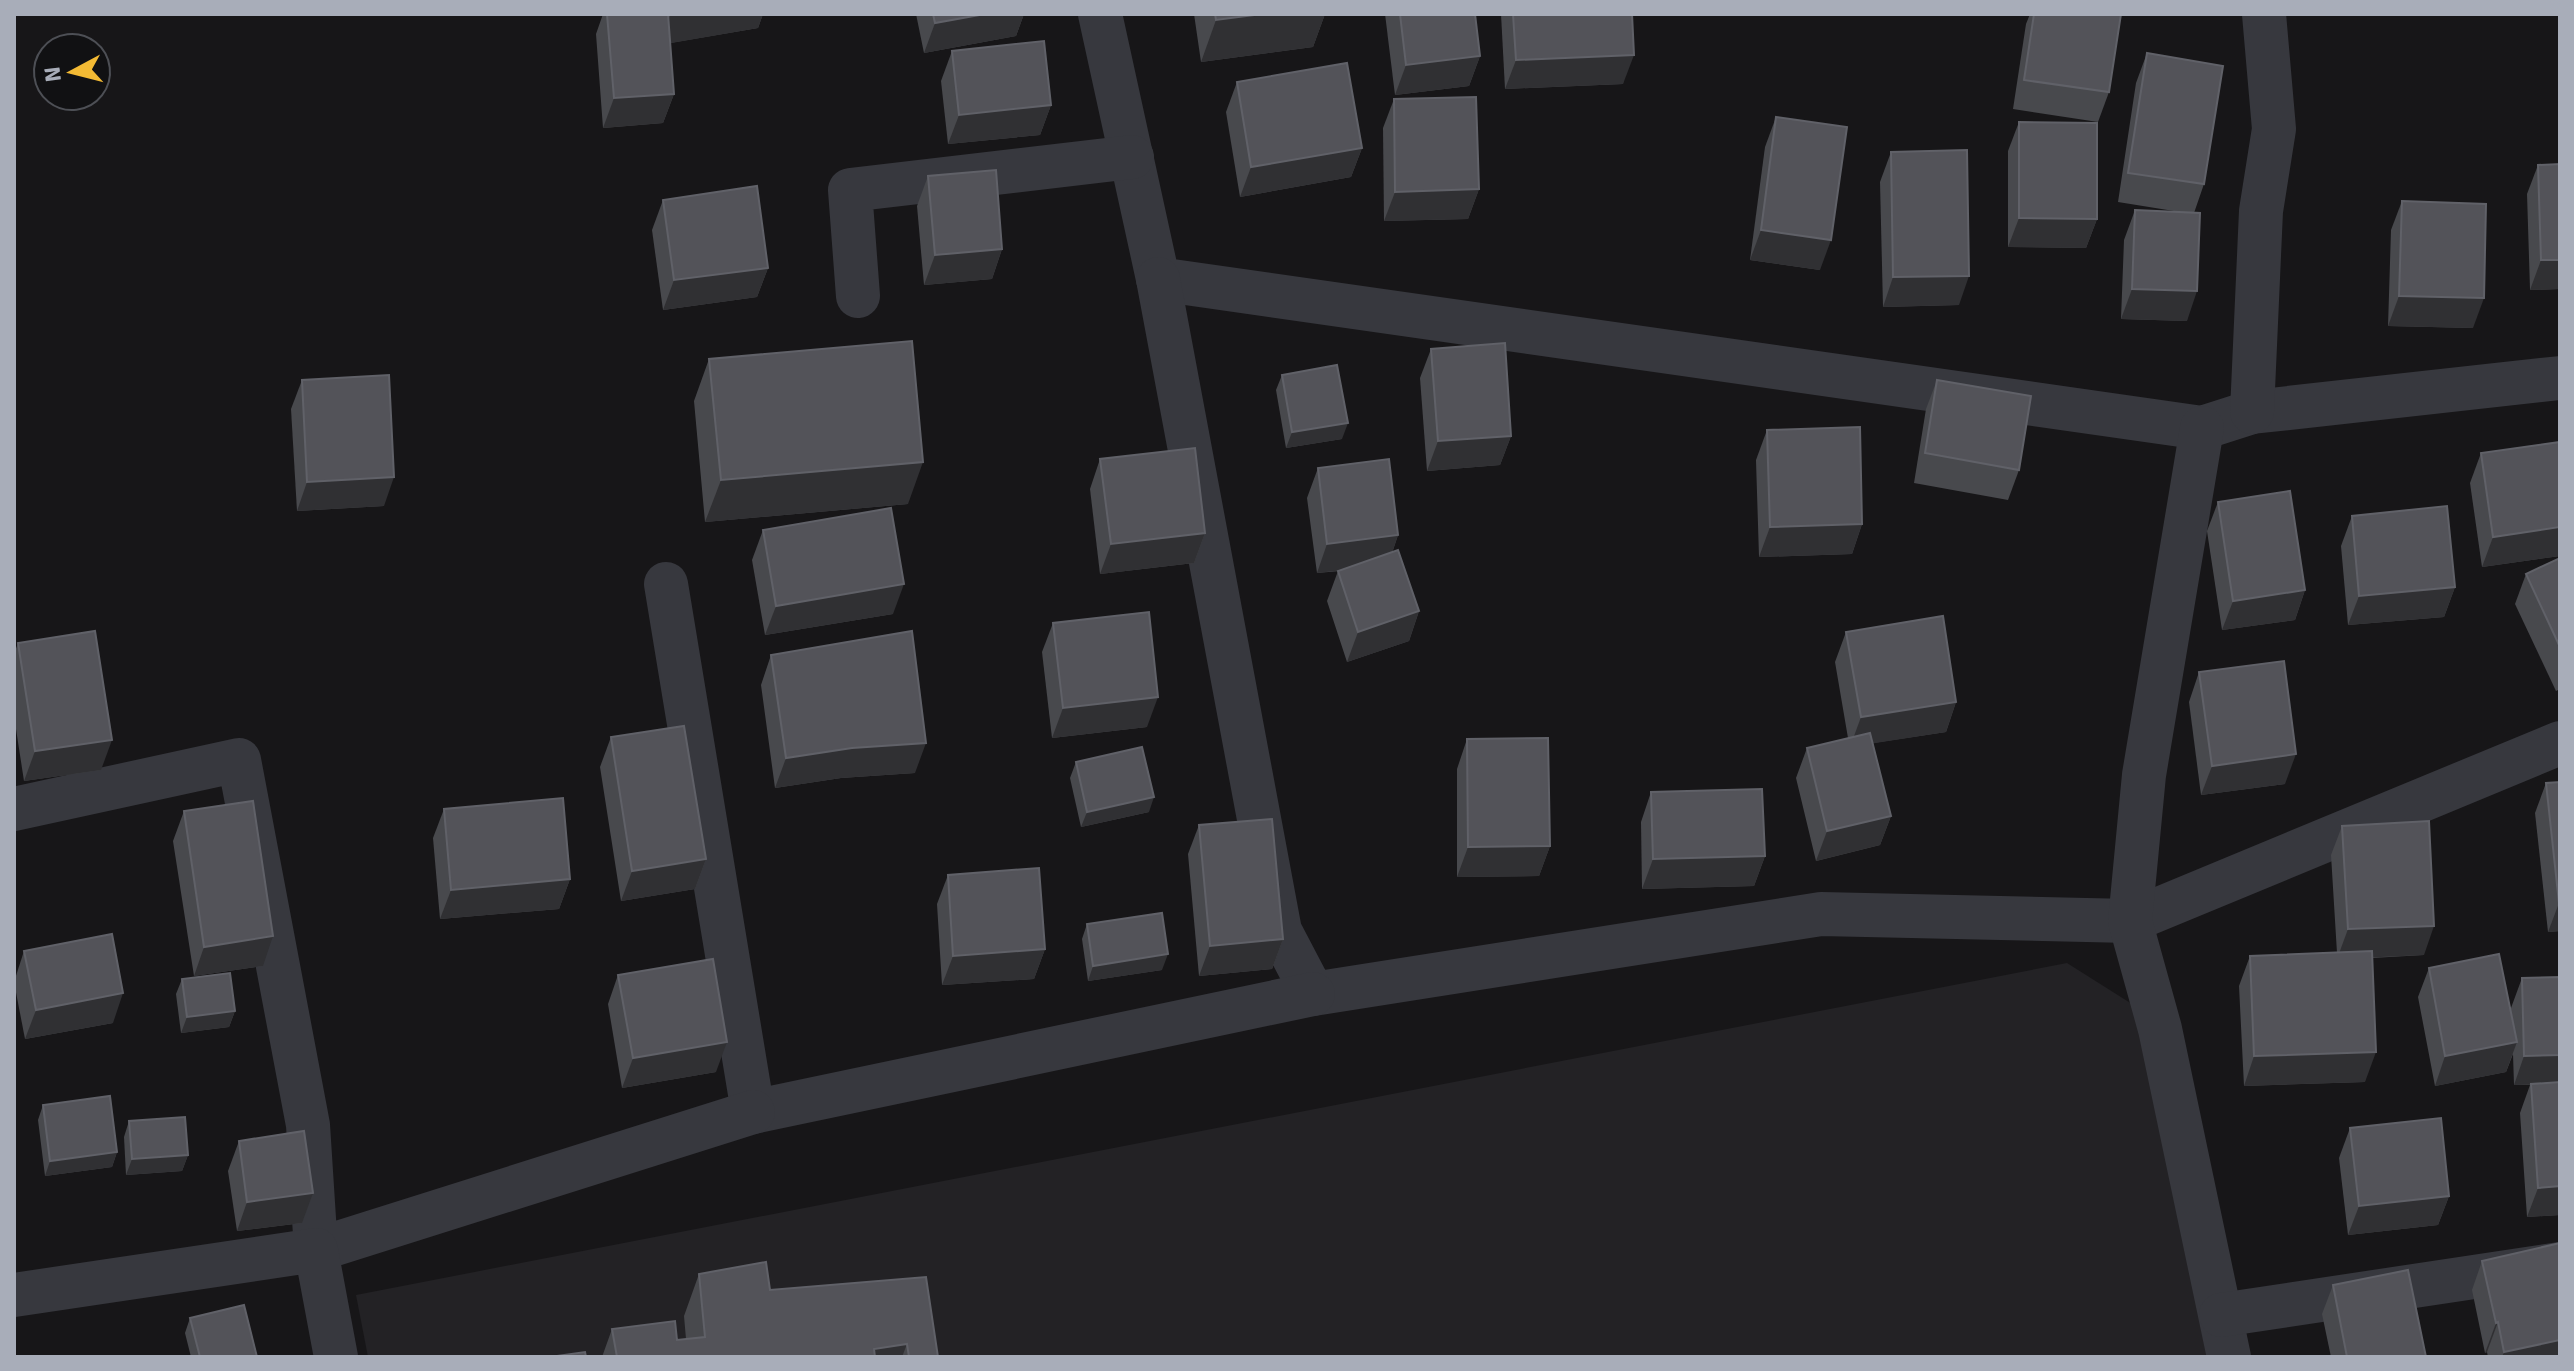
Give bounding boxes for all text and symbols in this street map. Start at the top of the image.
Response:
north arrow [32,32,112,112]
text: N [38,65,67,84]

